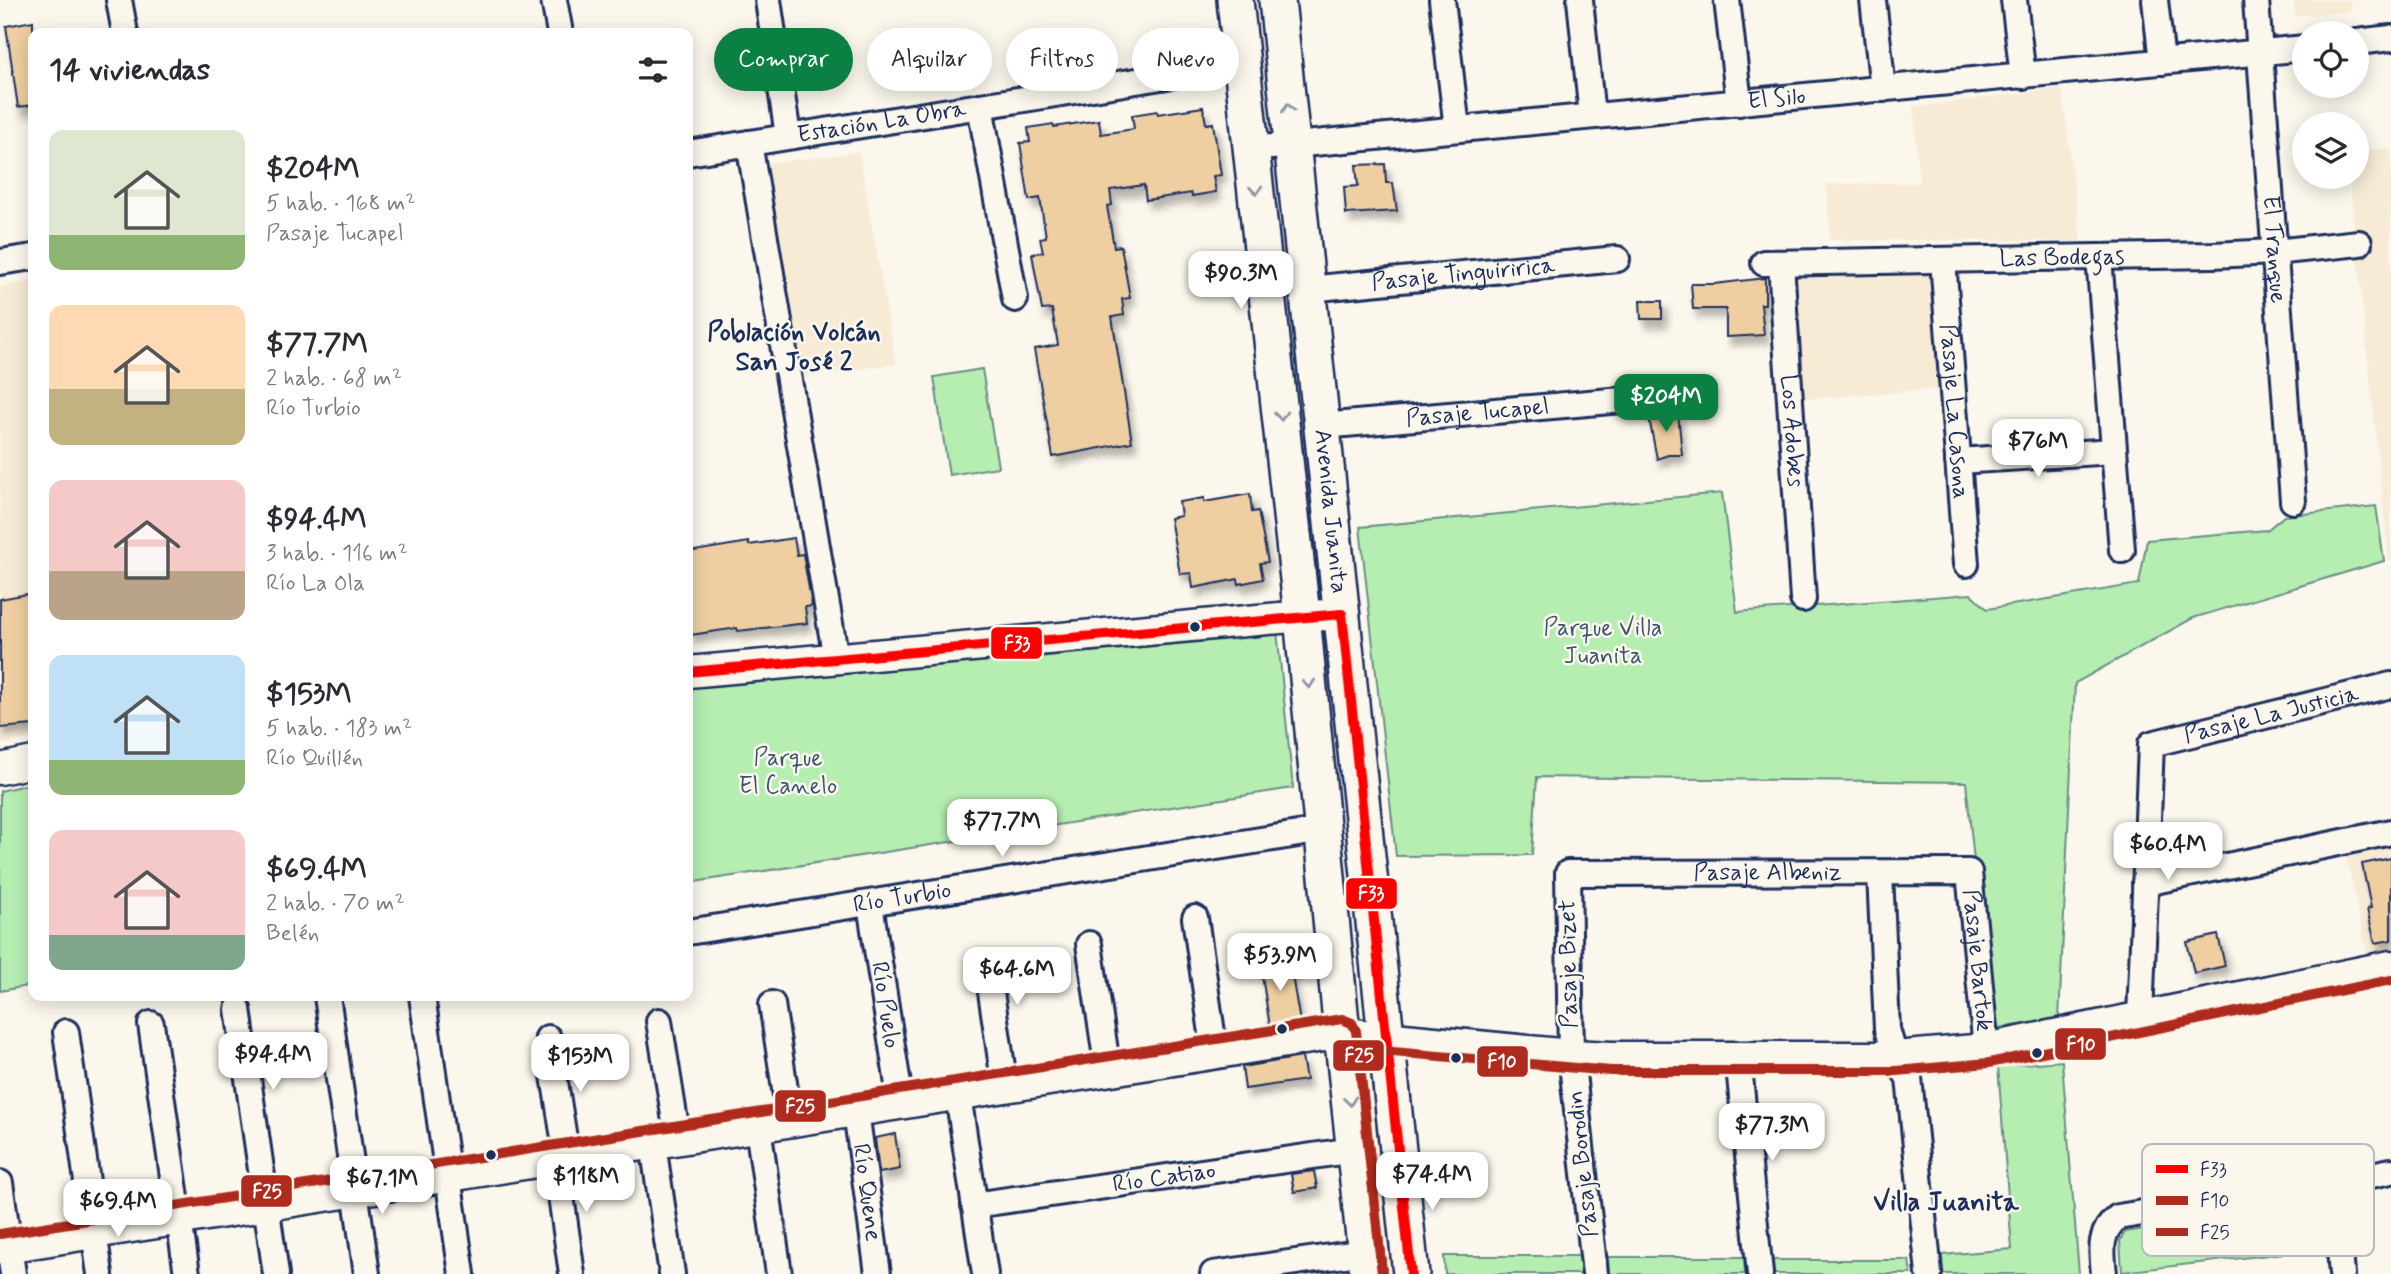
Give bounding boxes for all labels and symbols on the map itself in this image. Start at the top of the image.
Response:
street label: El Silo [1746,80,1807,117]
street label: Estación La Obra [795,93,969,151]
one-way arrow [1281,102,1296,113]
one-way arrow [1248,184,1263,195]
street label: El Tranque [2255,194,2294,304]
street label: Las Bodegas [1999,241,2125,276]
street label: Pasaje Tinguiririca [1370,250,1557,298]
pin: $90.3M [1184,252,1298,311]
district label: Población Volcán San José 2 [707,316,881,380]
street label: Pasaje La Casona [1932,323,1977,500]
street label: Los Adobes [1773,373,1811,488]
pin: $204M [1617,374,1715,434]
street label: Pasaje Tucapel [1405,391,1550,434]
one-way arrow [1273,410,1288,422]
pin: $76M [1997,420,2079,479]
street label: Avenida Juanita [1307,427,1355,595]
park label: Parque Villa Juanita [1544,613,1662,672]
unlabelled marker [1188,620,1202,634]
line badge: F33 [990,626,1043,660]
text: F33 [1004,632,1030,657]
one-way arrow [1301,678,1316,689]
street label: Pasaje La Justicia [2181,678,2362,751]
park label: Parque El Canelo [739,743,837,802]
pin: $77.7M [945,800,1059,859]
pin: $60.4M [2111,822,2225,882]
street label: Pasaje Albeniz [1693,857,1842,888]
street label: Río Turbio [851,874,954,921]
line badge: F33 [1345,877,1398,910]
text: F33 [1358,882,1384,907]
street label: Pasaje Bartok [1955,888,2000,1033]
street label: Pasaje Bizet [1552,899,1586,1029]
pin: $53.9M [1223,934,1337,993]
pin: $64.6M [960,948,1074,1007]
street label: Río Puelo [864,959,908,1050]
unlabelled marker [1275,1022,1289,1036]
line badge: F10 [2054,1027,2107,1061]
pin: $94.4M [216,1032,330,1092]
text: F10 [2066,1033,2096,1058]
pin: $153M [531,1034,629,1094]
line badge: F25 [1332,1039,1385,1072]
text: F25 [1344,1044,1374,1069]
line badge: F10 [1476,1045,1529,1078]
unlabelled marker [2030,1046,2044,1060]
text: F10 [1487,1050,1517,1075]
unlabelled marker [1449,1051,1463,1065]
line badge: F25 [774,1089,827,1123]
street label: Pasaje Borodin [1560,1089,1606,1239]
text: F25 [785,1095,815,1120]
one-way arrow [1342,1095,1357,1107]
pin: $77.3M [1715,1104,1829,1163]
street label: Río Quene [845,1141,889,1243]
legend [2142,1144,2374,1256]
unlabelled marker [484,1148,498,1162]
pin: $74.4M [1375,1152,1489,1212]
pin: $118M [537,1154,635,1214]
street label: Río Catiao [1110,1155,1218,1200]
pin: $67.1M [325,1156,439,1216]
text: F33 [2200,1158,2227,1183]
line badge: F25 [240,1174,293,1208]
pin: $69.4M [61,1180,175,1239]
text: F25 [252,1180,282,1205]
district label: Villa Juanita [1873,1186,2020,1220]
text: F10 [2200,1189,2229,1214]
text: F25 [2200,1221,2230,1246]

